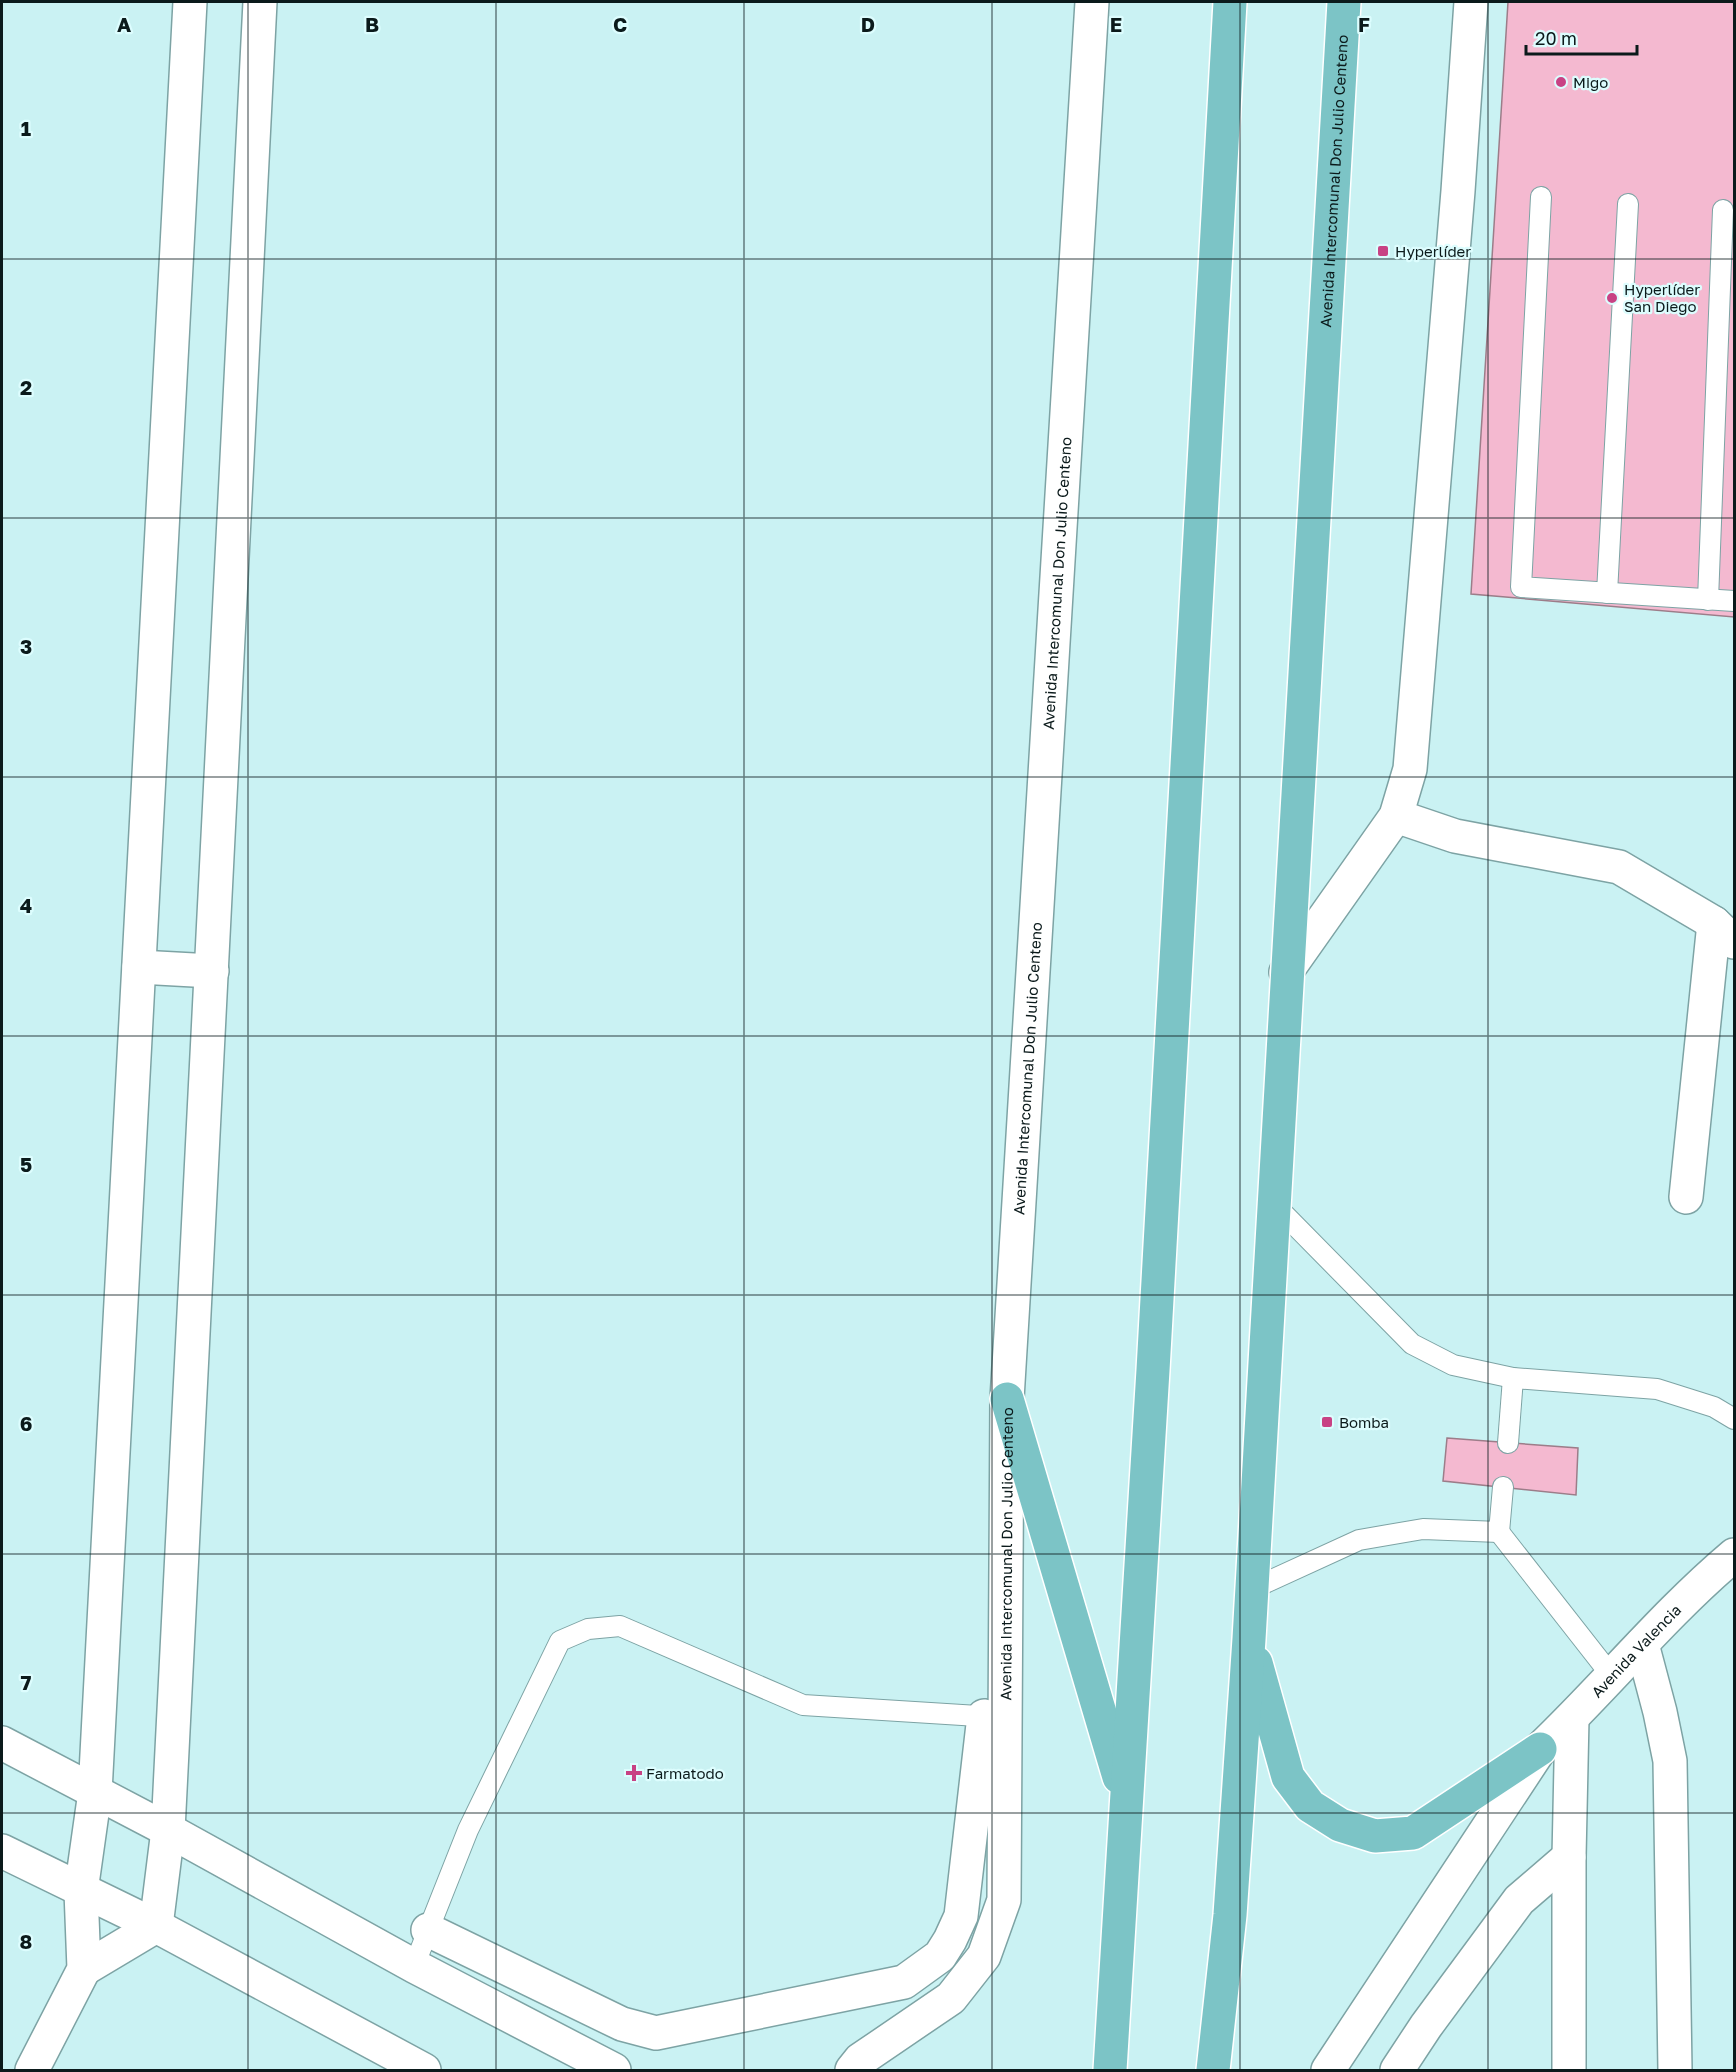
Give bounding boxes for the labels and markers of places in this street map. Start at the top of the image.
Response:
place label: Migo [1573,73,1608,91]
marker: Migo [1554,75,1568,89]
place label: Hyperlíder [1395,242,1471,260]
marker: Hyperlíder [1376,244,1390,258]
place label: Hyperlíder San Diego [1624,280,1700,315]
marker: Hyperlíder San Diego [1605,291,1619,305]
place label: Bomba [1339,1413,1389,1431]
marker: Bomba [1320,1415,1334,1429]
place label: Farmatodo [646,1764,724,1782]
marker: Farmatodo [627,1766,641,1780]

